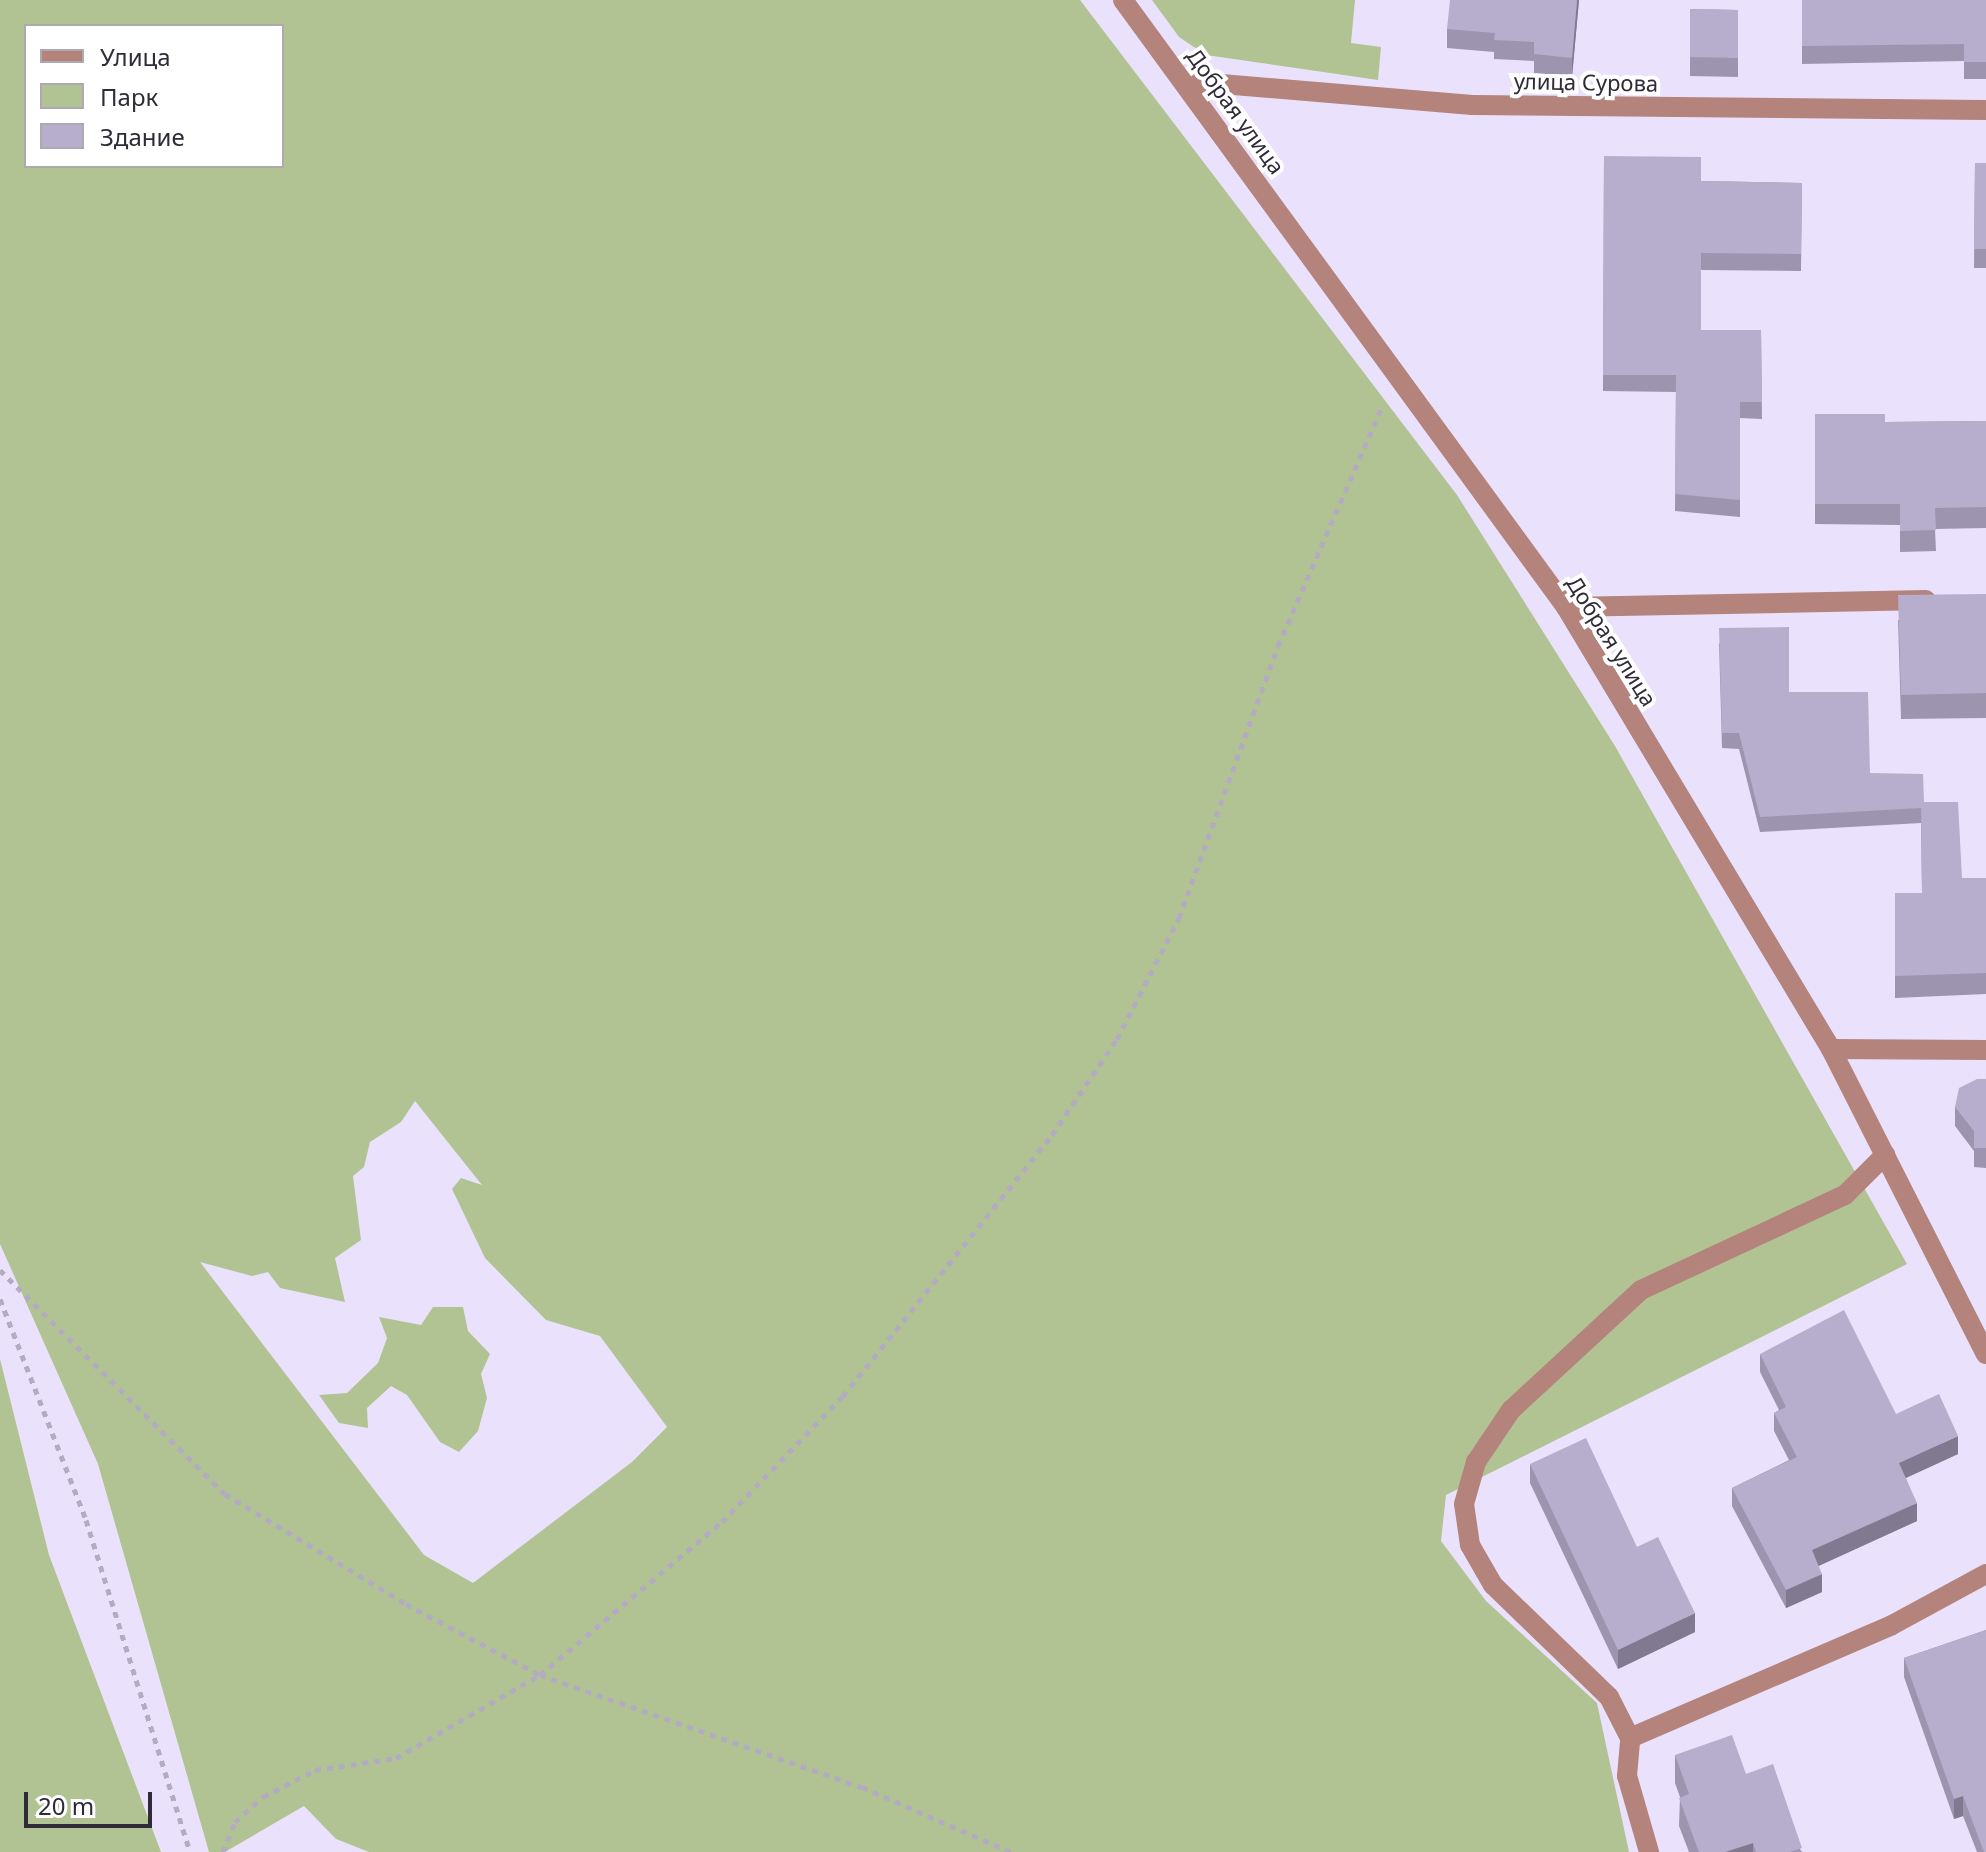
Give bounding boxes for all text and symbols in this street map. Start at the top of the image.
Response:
legend [24,24,284,168]
text: Улица [100,40,171,73]
street label: Добрая улица [1182,43,1290,179]
street label: улица Сурова [1514,68,1658,96]
text: Парк [100,80,158,113]
text: Здание [100,120,185,153]
street label: Добрая улица [1561,571,1663,711]
scale bar [28,1776,156,1826]
text: 20 m [38,1789,94,1822]

